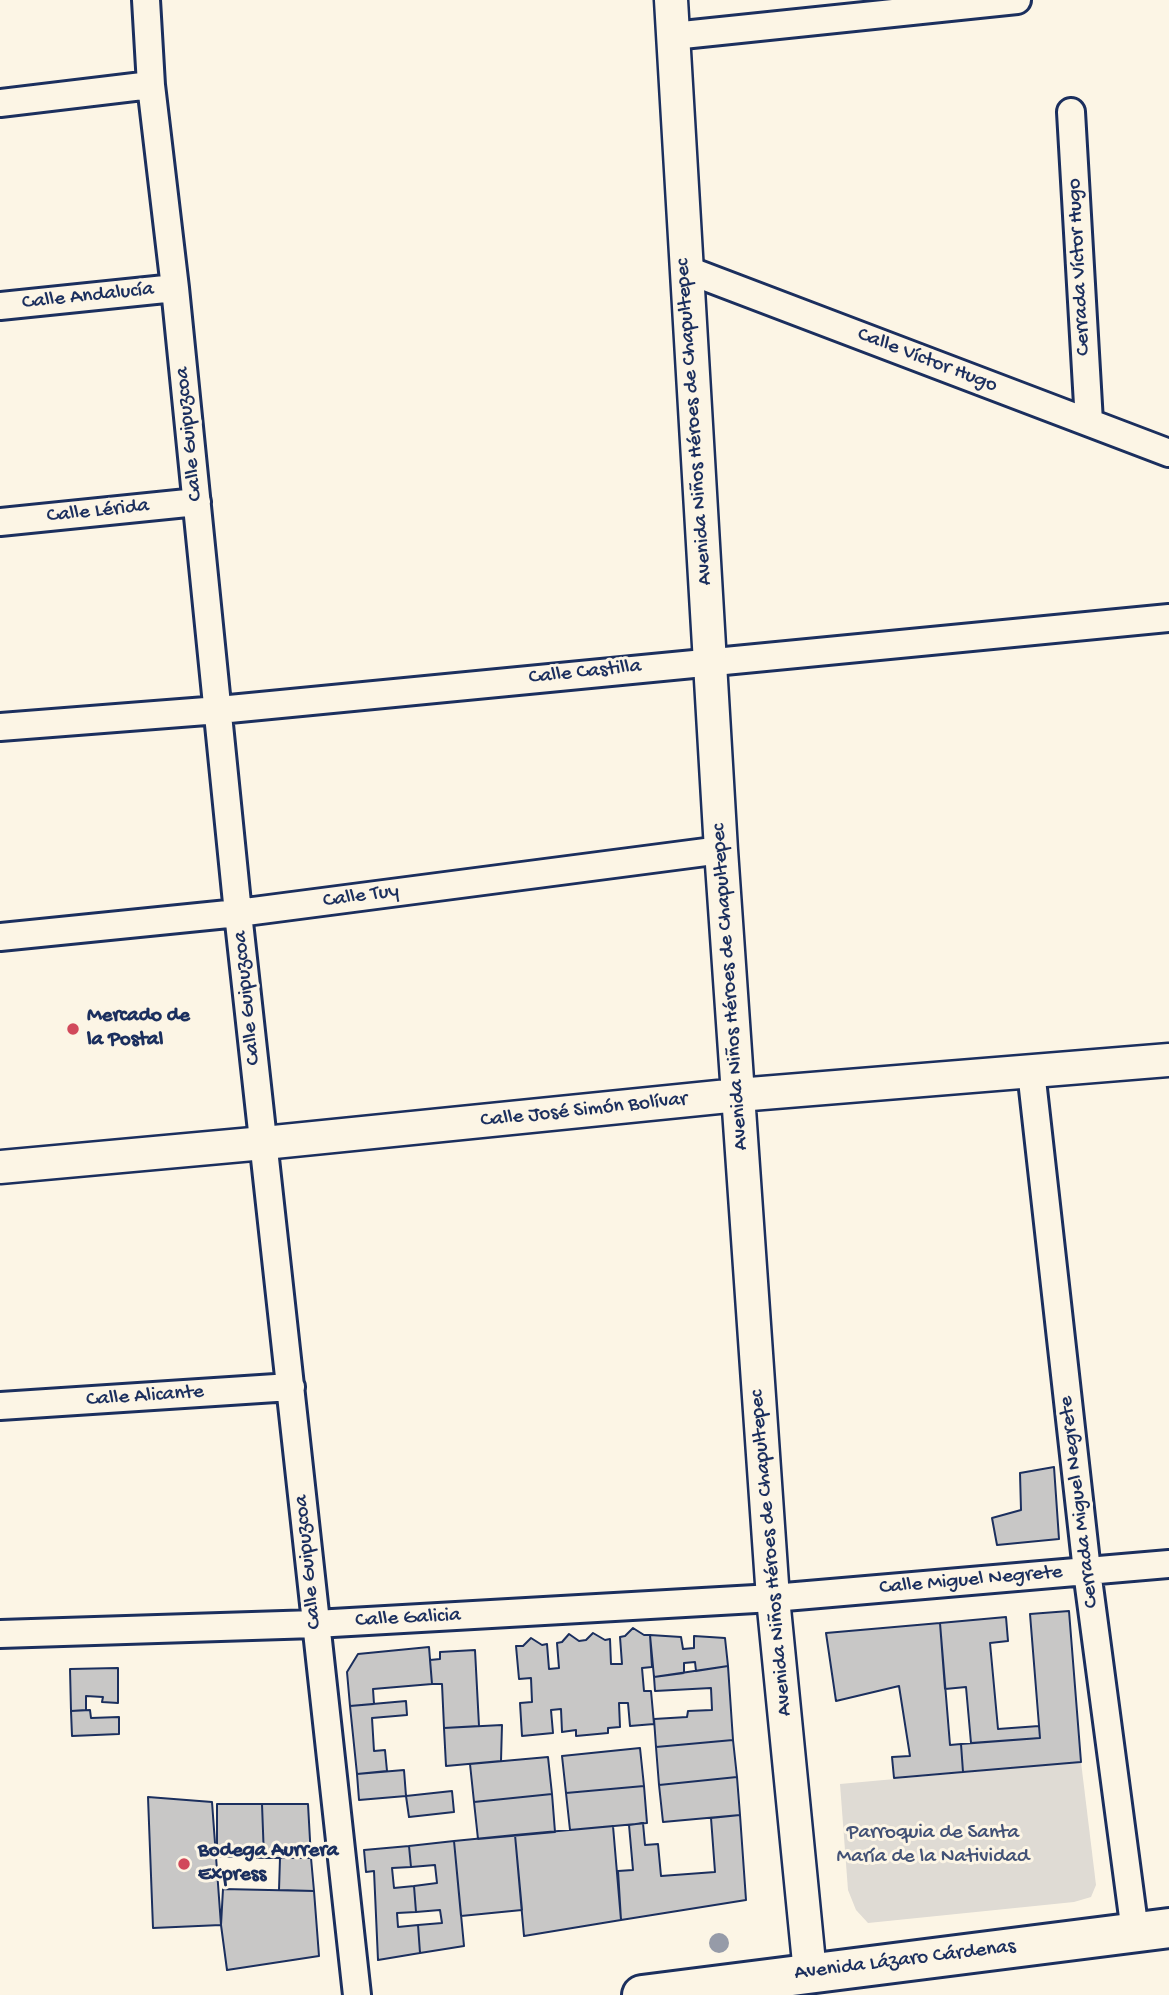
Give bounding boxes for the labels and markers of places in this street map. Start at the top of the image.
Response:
place label: Mercado de la Postal [87,1004,190,1054]
marker: Mercado de la Postal [65,1021,81,1037]
place label: Bodega Aurrera Express [198,1839,338,1889]
marker: Bodega Aurrera Express [176,1856,192,1872]

